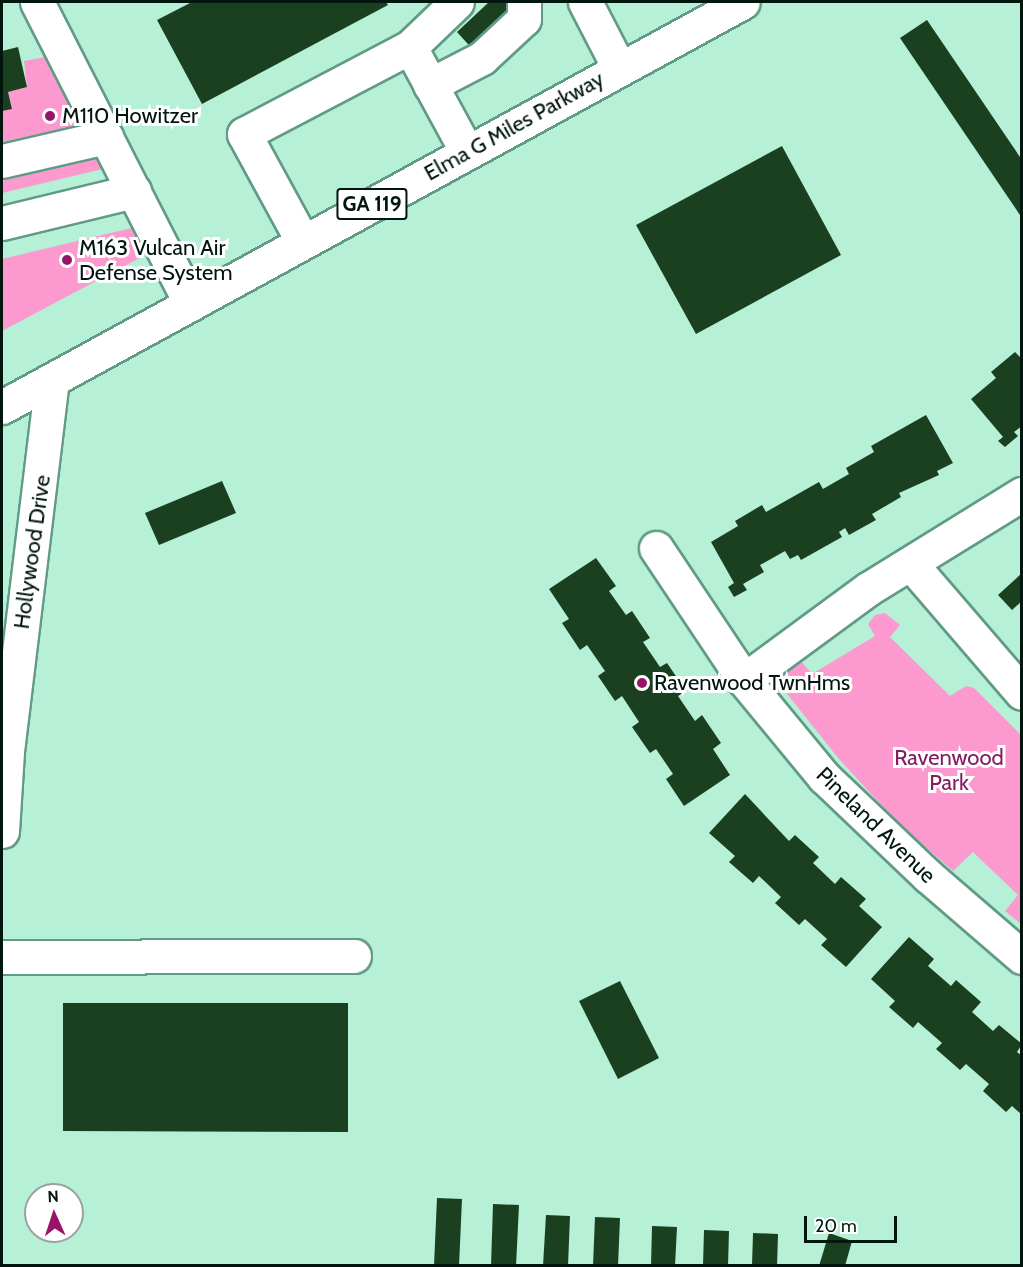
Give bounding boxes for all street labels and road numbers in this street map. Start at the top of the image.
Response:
street label: Elma G Miles Parkway [420,66,608,186]
road number: GA 119 [336,186,408,222]
street label: Hollywood Drive [8,473,56,631]
street label: Pineland Avenue [811,761,941,889]

